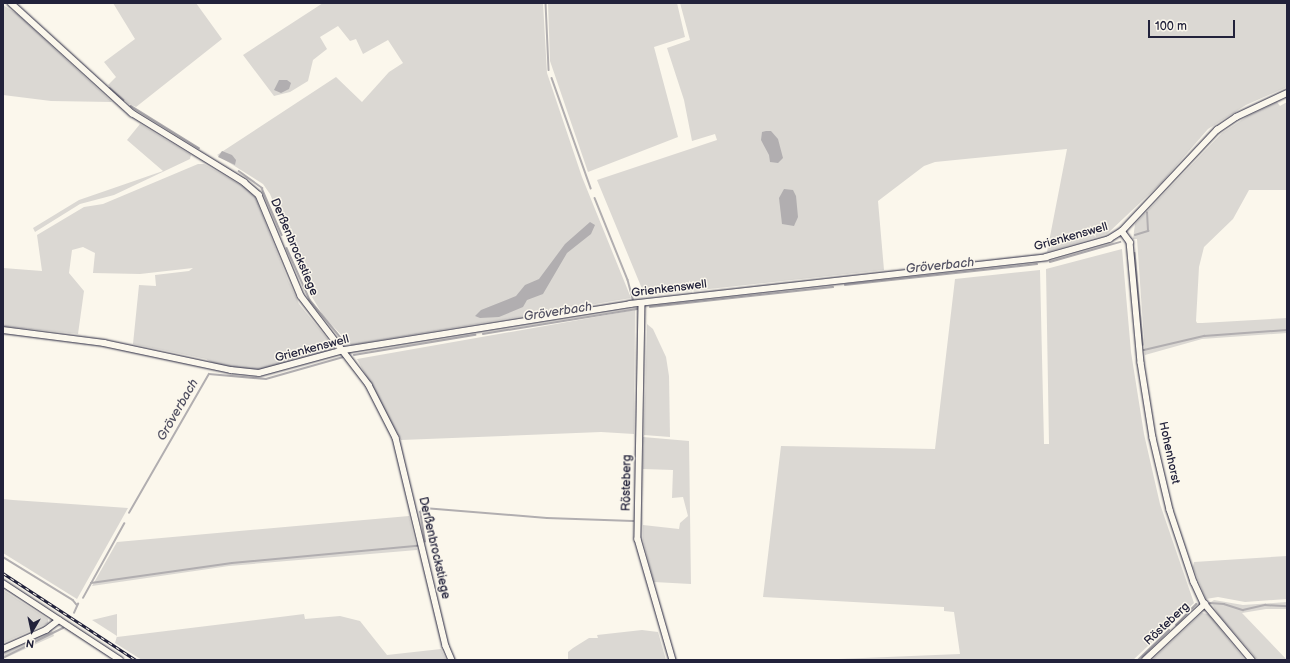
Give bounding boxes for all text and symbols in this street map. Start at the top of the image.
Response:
scale bar [1150,12,1237,38]
text: 100 m [1155,19,1187,34]
street label: Derßenbrockstiege [267,196,321,298]
street label: Grienkenswell [1033,220,1109,254]
water label: Gröverbach [905,255,975,277]
street label: Grienkenswell [630,277,708,301]
water label: Gröverbach [523,299,593,325]
street label: Grienkenswell [273,332,351,366]
water label: Gröverbach [154,376,202,444]
street label: Hohenhorst [1155,420,1183,486]
street label: Rösteberg [619,455,635,511]
street label: Derßenbrockstiege [415,496,453,600]
street label: Rösteberg [1141,599,1193,649]
north arrow [12,611,52,651]
text: N [25,636,35,650]

